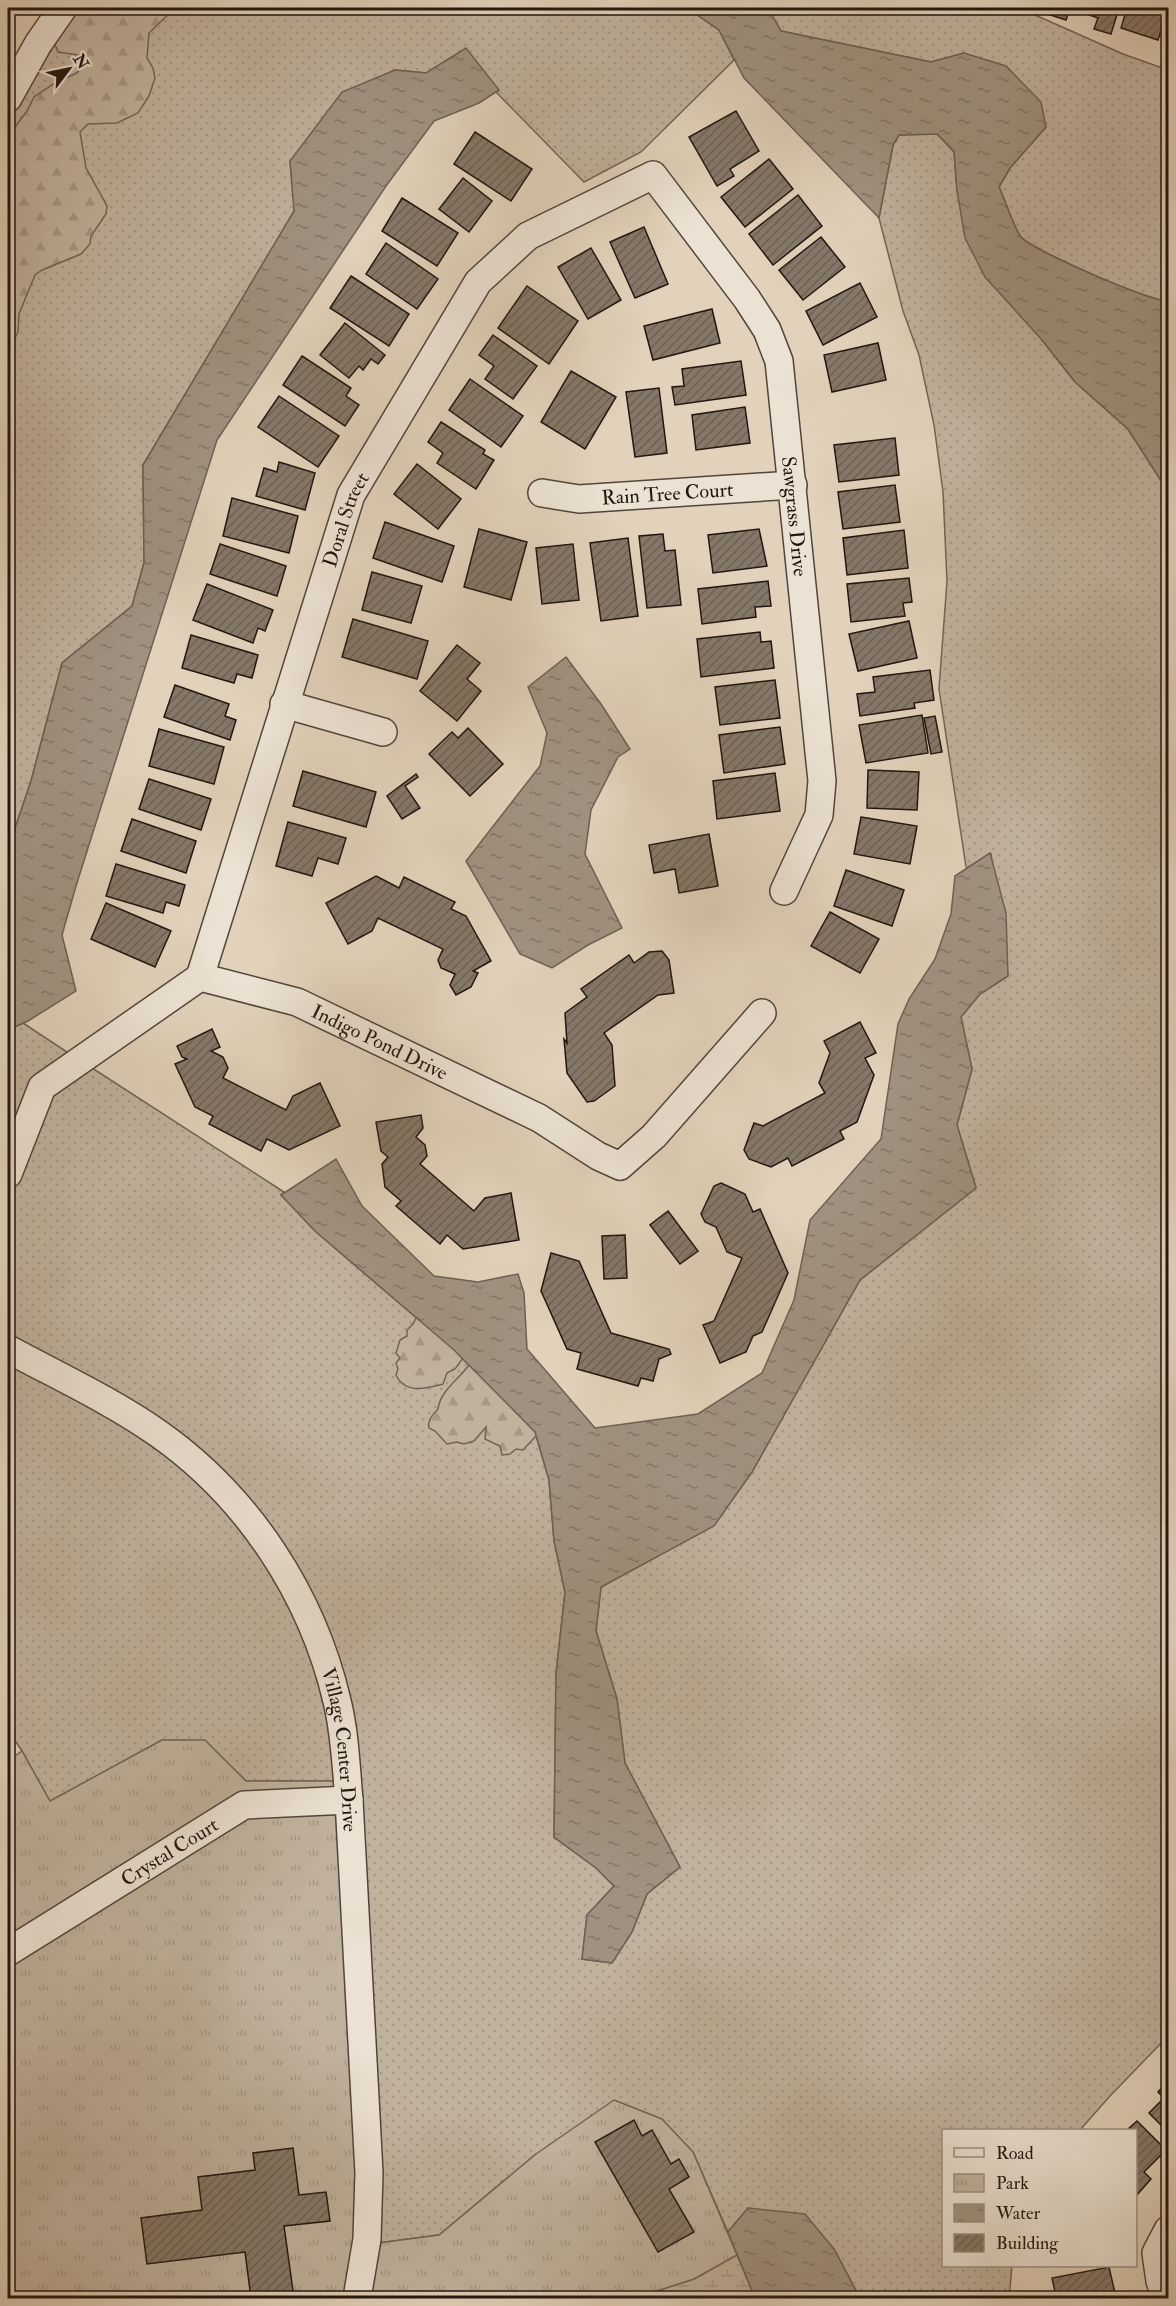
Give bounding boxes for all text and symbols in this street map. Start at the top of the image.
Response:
north arrow [39,39,99,99]
text: N [68,49,94,74]
street label: Sawgrass Drive [776,455,813,578]
street label: Doral Street [317,467,375,570]
street label: Rain Tree Court [601,477,735,511]
street label: Indigo Pond Drive [307,999,452,1085]
street label: Village Center Drive [316,1665,363,1833]
street label: Crystal Court [116,1812,223,1892]
legend [942,2129,1137,2267]
text: Road [996,2142,1034,2165]
text: Park [996,2172,1029,2195]
text: Water [995,2202,1040,2225]
text: Building [996,2232,1059,2255]

